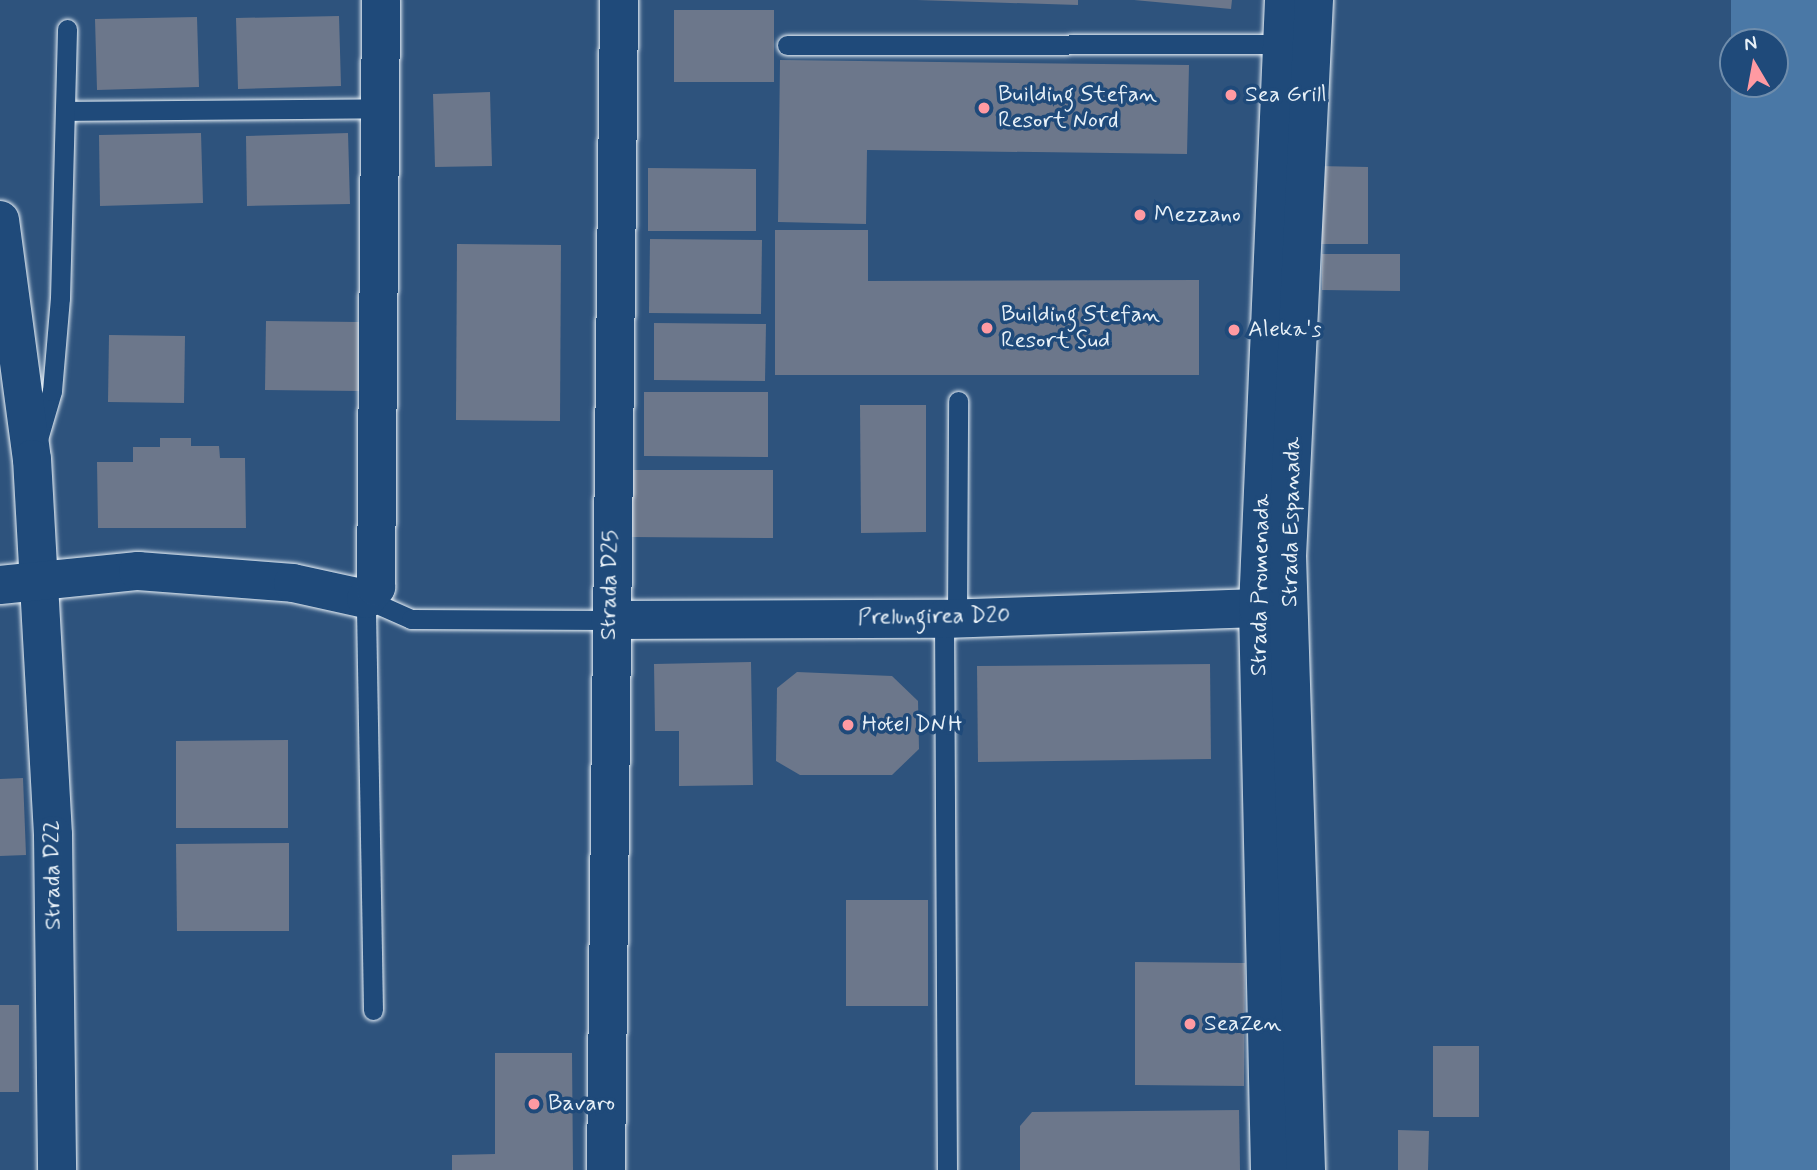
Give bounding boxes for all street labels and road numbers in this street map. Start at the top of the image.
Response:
street label: Strada Espanada [1277,438,1307,606]
street label: Strada Promenada [1246,493,1276,677]
street label: Strada D25 [595,529,625,641]
street label: Prelungirea D20 [857,602,1011,632]
street label: Strada D22 [38,819,68,931]

